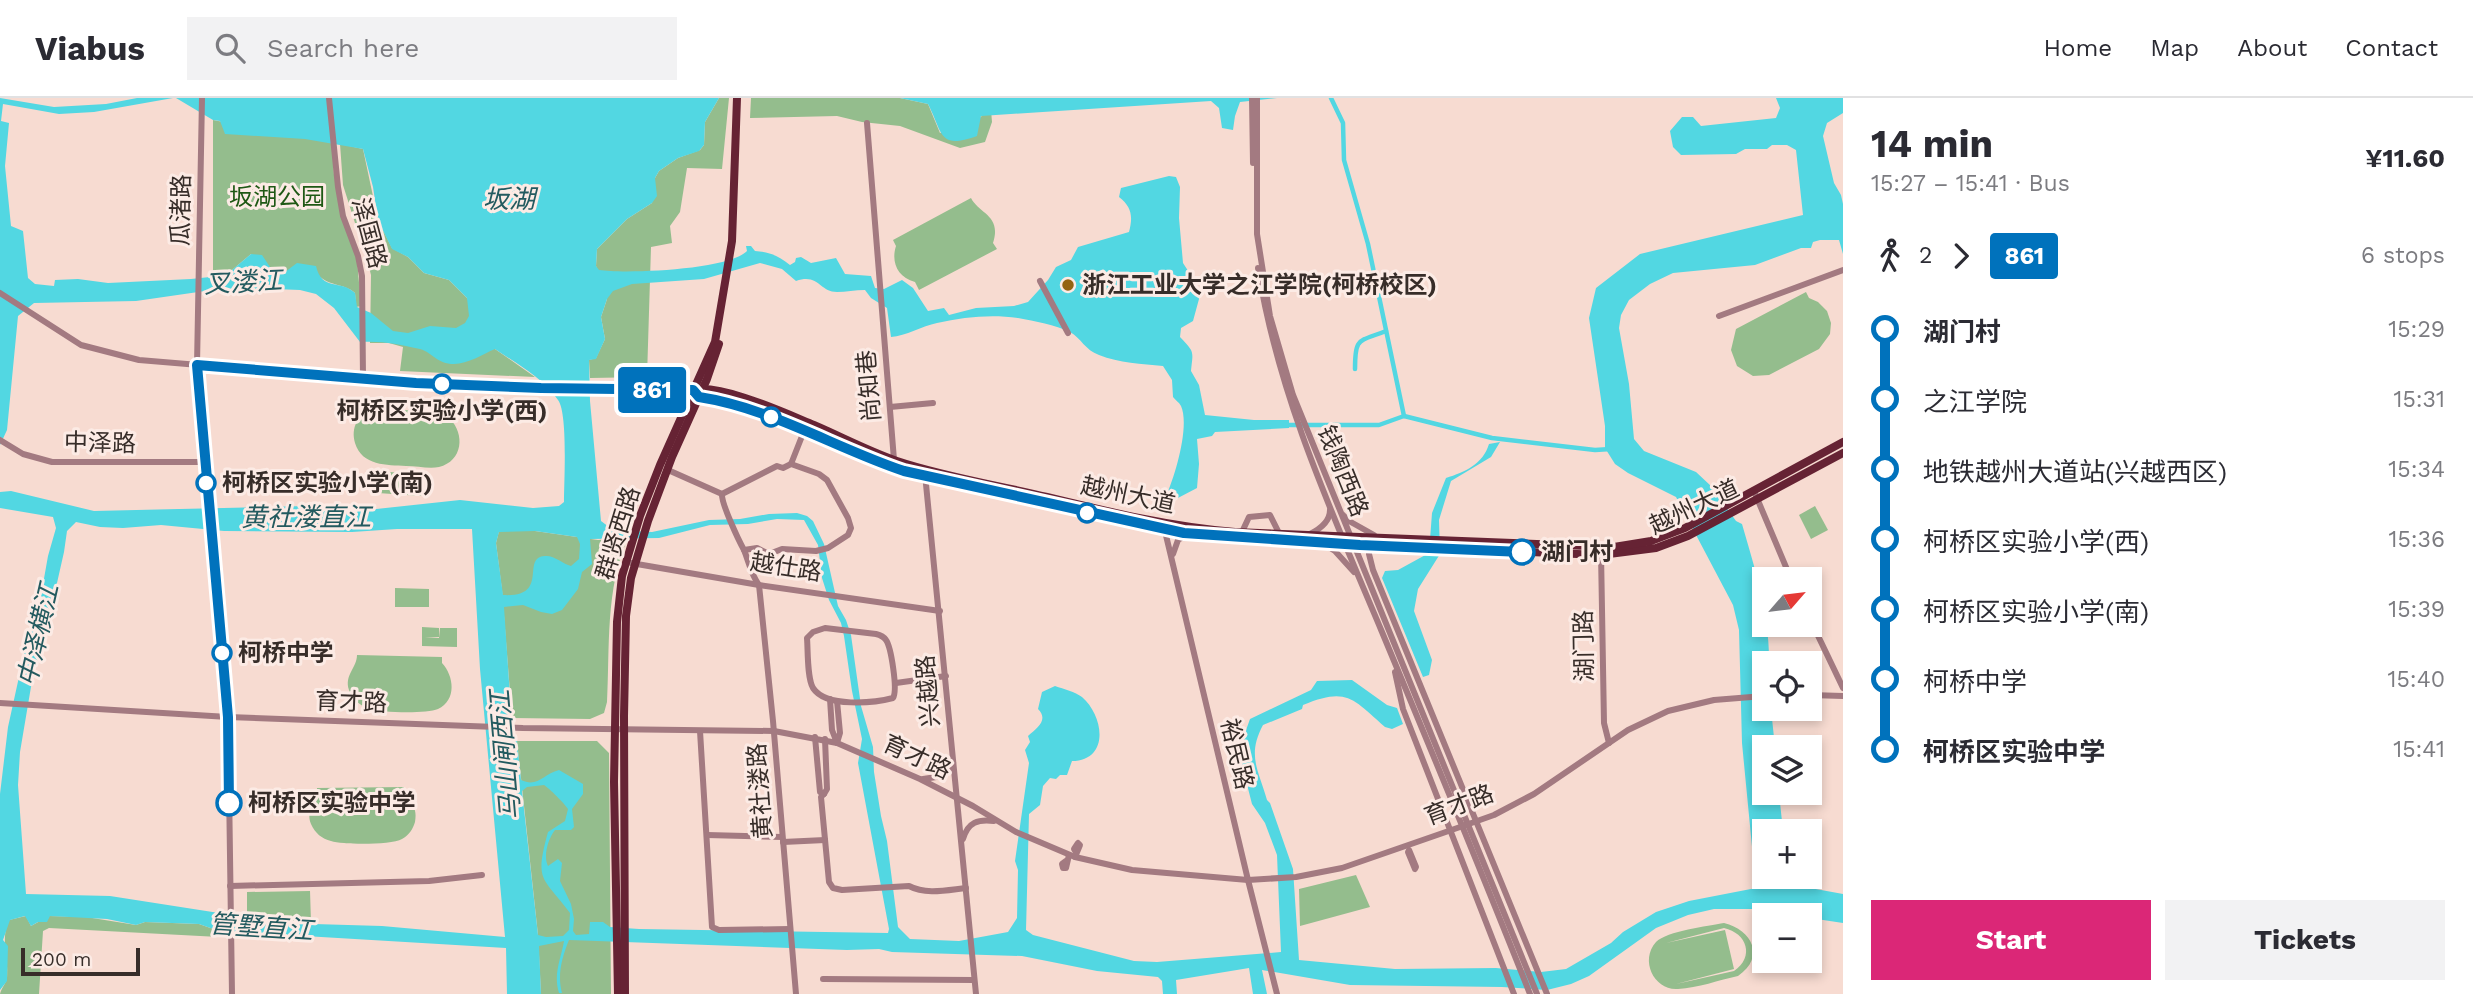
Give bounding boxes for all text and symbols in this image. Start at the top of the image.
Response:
search box [187,17,677,80]
text: Viabus [35,29,145,68]
icon: search [211,29,249,67]
text: Search here [267,33,419,63]
text: Home [2044,34,2112,62]
text: Map [2150,34,2199,62]
text: About [2237,34,2307,62]
text: Contact [2345,34,2438,62]
text: 14 min [1871,122,1993,166]
text: ¥11.60 [2365,143,2445,173]
text: 15:27 – 15:41 · Bus [1871,170,2070,197]
street label: 瓜渚路 [166,174,196,246]
park label: 坂湖公园 [229,183,325,211]
water label: 坂湖 [483,184,539,214]
street label: 泽国路 [346,195,392,271]
icon: walk [1871,237,1909,275]
icon: forward [1942,237,1980,275]
text: 2 [1919,242,1932,269]
text: 861 [2004,242,2044,270]
text: 6 stops [2361,242,2445,269]
water label: 叉溇江 [203,265,286,299]
place label: 浙江工业大学之江学院(柯桥校区) [1082,271,1437,299]
marker: 浙江工业大学之江学院(柯桥校区) [1060,277,1076,293]
text: 15:29 [2388,316,2445,343]
text: 湖门村 [1923,317,2001,347]
street label: 尚知巷 [852,349,886,423]
line badge: 861 [612,367,692,413]
marker: 柯桥区实验小学(西) [432,374,452,394]
text: 861 [632,376,672,404]
text: 15:31 [2393,386,2445,413]
text: 之江学院 [1923,387,2027,417]
place label: 柯桥区实验小学(西) [337,397,547,425]
unlabelled marker [761,407,781,427]
street label: 钱陶西路 [1312,421,1374,521]
street label: 中泽路 [64,428,136,458]
text: 15:34 [2388,456,2445,483]
text: 地铁越州大道站(兴越西区) [1923,457,2227,487]
place label: 柯桥区实验小学(南) [222,469,433,497]
street label: 越州大道 [1078,471,1178,519]
marker: 柯桥区实验小学(南) [196,473,216,493]
street label: 越州大道 [1645,474,1743,540]
street label: 群贤西路 [591,483,645,583]
water label: 黄社溇直江 [241,502,374,532]
unlabelled marker [1077,503,1097,523]
text: 15:36 [2388,526,2445,553]
text: 柯桥区实验小学(西) [1923,527,2149,557]
place label: 湖门村 [1541,538,1613,566]
marker: 湖门村 [1509,539,1535,565]
street label: 越仕路 [748,548,824,586]
north arrow [1752,567,1822,637]
map controls [1752,567,1822,973]
water label: 中泽横江 [12,578,65,689]
text: 15:39 [2388,596,2445,623]
text: 柯桥区实验小学(南) [1923,597,2149,627]
street label: 湖门路 [1569,610,1599,682]
place label: 柯桥中学 [238,639,334,667]
marker: 柯桥中学 [212,643,232,663]
button: locate [1752,651,1822,721]
street label: 兴越路 [911,654,945,728]
text: 15:40 [2387,666,2445,693]
text: 柯桥中学 [1923,667,2027,697]
water label: 马山闸西江 [484,686,526,821]
street label: 育才路 [315,687,387,717]
street label: 裕民路 [1215,716,1259,792]
street label: 育才路 [878,729,956,785]
button: layers [1752,735,1822,805]
text: 15:41 [2393,736,2445,763]
text: 柯桥区实验中学 [1923,737,2105,767]
street label: 黄社溇路 [743,742,777,840]
street label: 育才路 [1420,779,1498,831]
place label: 柯桥区实验中学 [248,789,416,817]
marker: 柯桥区实验中学 [216,790,242,816]
button: + [1752,819,1822,889]
button: Start [1871,900,2151,980]
button: Tickets [2165,900,2445,980]
button: − [1752,903,1822,973]
water label: 管墅直江 [208,908,317,946]
scale bar [21,945,140,977]
text: 200 m [32,948,91,971]

